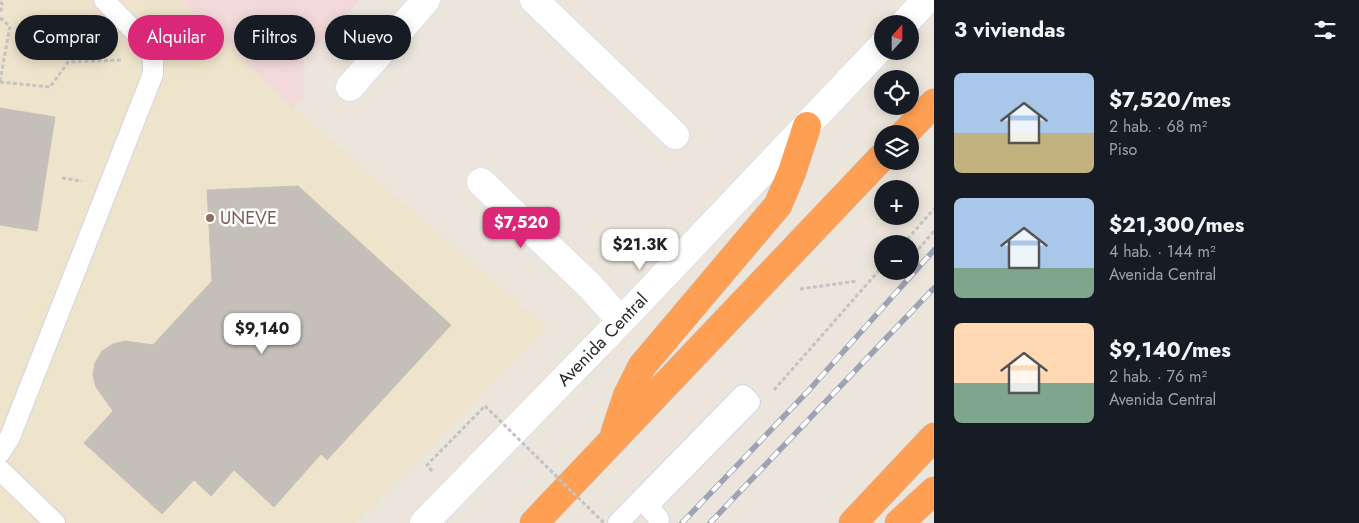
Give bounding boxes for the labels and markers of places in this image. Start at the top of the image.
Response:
place label: UNEVE [220,205,277,231]
pin: $7,520 [480,206,562,249]
marker: UNEVE [204,212,216,224]
pin: $21.3K [599,228,681,271]
pin: $9,140 [221,312,303,355]

